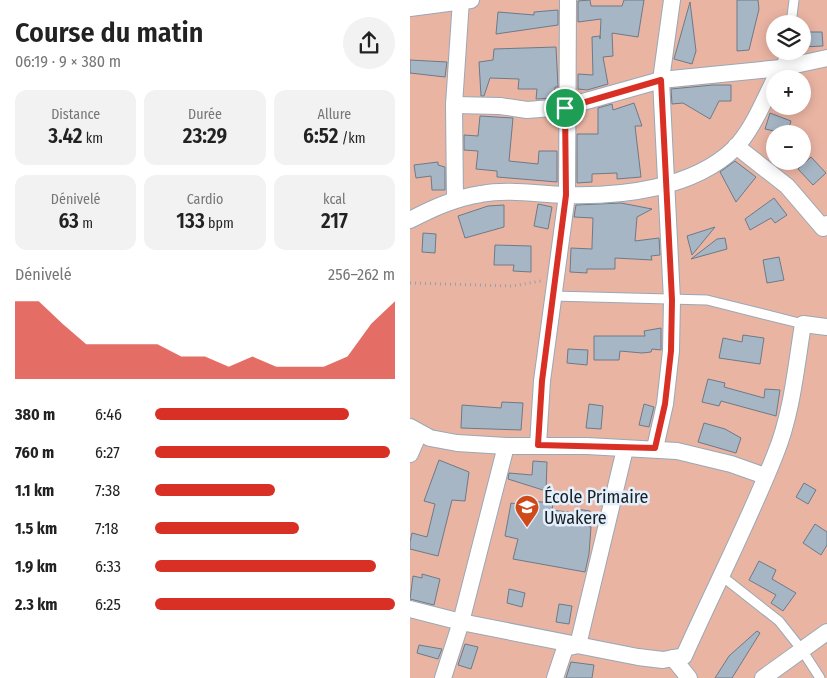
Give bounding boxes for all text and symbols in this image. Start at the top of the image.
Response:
map controls [766,15,811,170]
button: layers [766,15,811,60]
text: Course du matin [15,16,203,49]
button: share [343,17,395,69]
text: 06:19 · 9 × 380 m [15,52,121,71]
button: + [766,70,811,115]
pin [544,87,586,129]
icon: arrive [551,94,579,122]
text: Distance [51,106,100,123]
text: Durée [188,106,222,123]
text: Allure [318,106,351,123]
text: 3.42 [48,123,82,149]
text: 23:29 [183,123,227,149]
text: 6:52 [303,123,338,149]
button: − [766,125,811,170]
text: km [82,130,103,147]
text: /km [338,130,366,147]
text: Dénivelé [51,191,100,208]
text: Cardio [187,191,223,208]
text: kcal [323,191,346,208]
text: 63 [58,208,79,234]
text: 133 [176,208,205,234]
text: 217 [321,208,348,234]
text: m [79,215,93,232]
text: bpm [205,215,234,232]
text: Dénivelé [15,265,72,284]
text: 256–262 m [328,265,395,284]
text: 380 m [15,405,55,424]
text: 6:46 [95,405,122,424]
text: 760 m [15,443,54,462]
text: 6:27 [95,443,120,462]
text: 1.1 km [15,481,54,500]
text: 7:38 [95,481,120,500]
place label: École Primaire Uwakere [544,485,649,529]
school or university icon: École Primaire Uwakere [514,494,540,528]
text: 1.5 km [15,519,57,538]
text: 7:18 [95,519,118,538]
text: 1.9 km [15,557,57,576]
text: 6:33 [95,557,121,576]
text: 2.3 km [15,595,58,614]
text: 6:25 [95,595,121,614]

